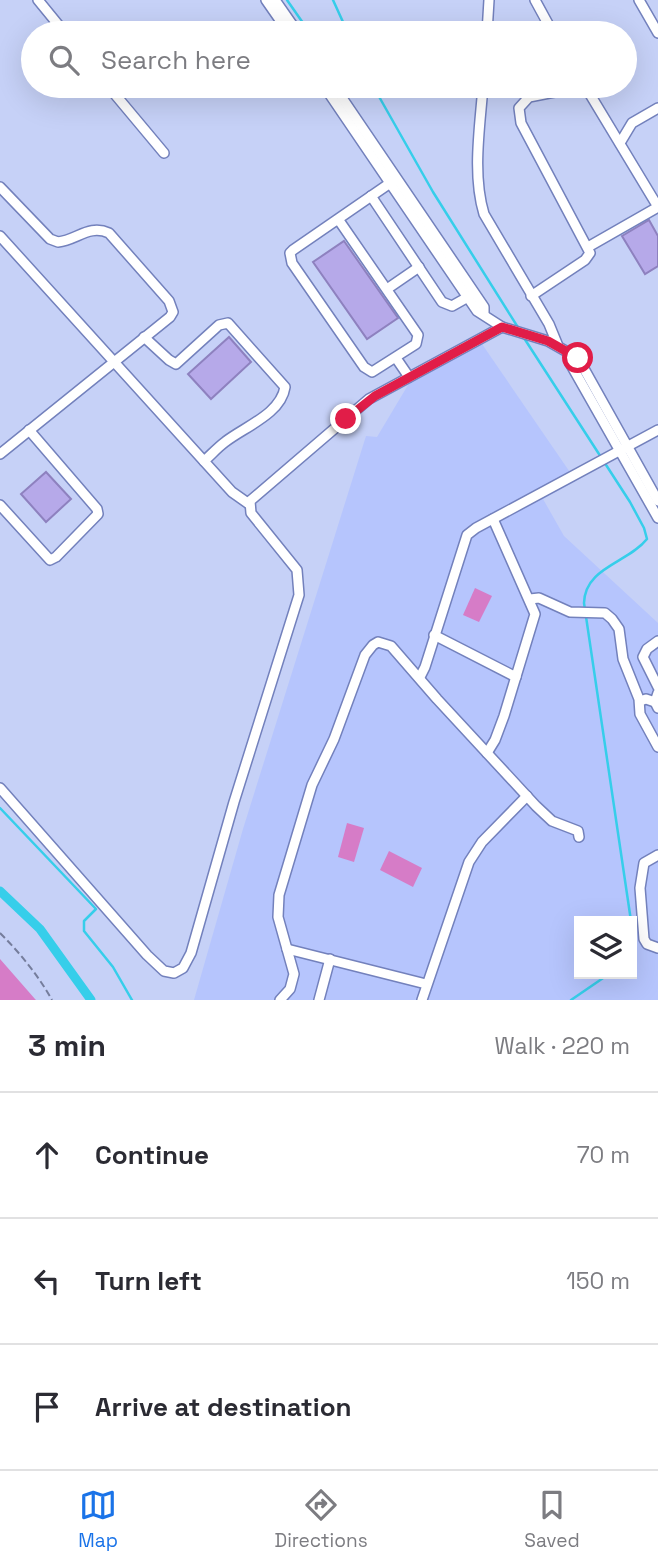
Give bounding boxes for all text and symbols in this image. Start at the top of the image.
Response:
search box [21,21,637,98]
icon: search [45,41,83,79]
text: Search here [101,43,251,77]
route start [562,342,593,373]
route end [330,403,361,434]
map controls [574,916,637,979]
button: layers [574,916,637,979]
text: 3 min [28,1026,106,1065]
text: Walk · 220 m [495,1031,630,1061]
icon: ahead [28,1136,66,1174]
text: Continue [95,1138,209,1172]
text: 70 m [577,1140,630,1170]
icon: left [28,1262,66,1300]
text: Turn left [95,1264,202,1298]
text: 150 m [566,1266,630,1296]
icon: arrive [28,1388,66,1426]
text: Arrive at destination [95,1390,352,1424]
tab: Map [78,1486,118,1553]
tab: Directions [275,1486,368,1553]
tab: Saved [524,1486,580,1553]

